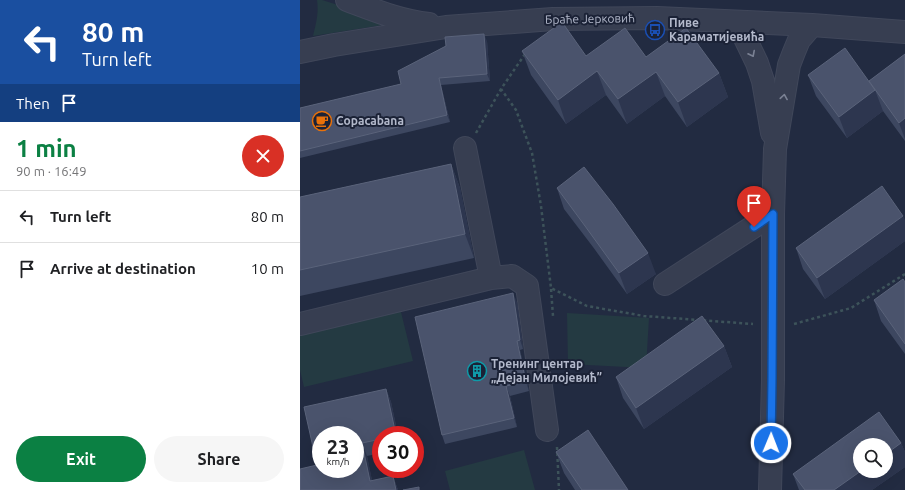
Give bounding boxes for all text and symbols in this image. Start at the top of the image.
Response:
street label: Браће Јерковић [545,11,635,26]
icon: left [16,16,68,68]
text: 80 m [82,16,144,47]
place label: Пиве Караматијевића [669,16,764,43]
bus stop icon: Пиве Караматијевића [644,19,666,41]
text: Turn left [82,49,152,69]
one-way arrow [748,50,755,57]
icon: arrive [58,92,80,114]
one-way arrow [779,94,788,100]
text: Then [16,95,50,112]
cafe icon: Copacabana [311,110,333,132]
place label: Copacabana [336,114,404,127]
text: 1 min [16,135,77,162]
button: close [242,135,284,177]
text: 90 m · 16:49 [16,164,87,178]
pin [737,186,771,227]
icon: arrive [743,192,765,214]
icon: left [16,206,38,228]
text: Turn left [50,208,111,225]
text: 80 m [251,208,284,225]
icon: arrive [16,258,38,280]
text: Arrive at destination [50,260,196,277]
text: 10 m [251,260,284,277]
place label: Тренинг центар „Дејан Милојевић” [491,357,602,384]
building icon: Тренинг центар „Дејан Милојевић” [466,360,488,382]
position arrow [750,422,792,464]
speed limit sign: 30 [372,426,424,478]
text: 23 [327,435,349,458]
button: Exit [16,436,146,482]
button: Share [154,436,284,482]
map controls [853,438,893,478]
button: search [853,438,893,478]
text: km/h [326,456,350,467]

